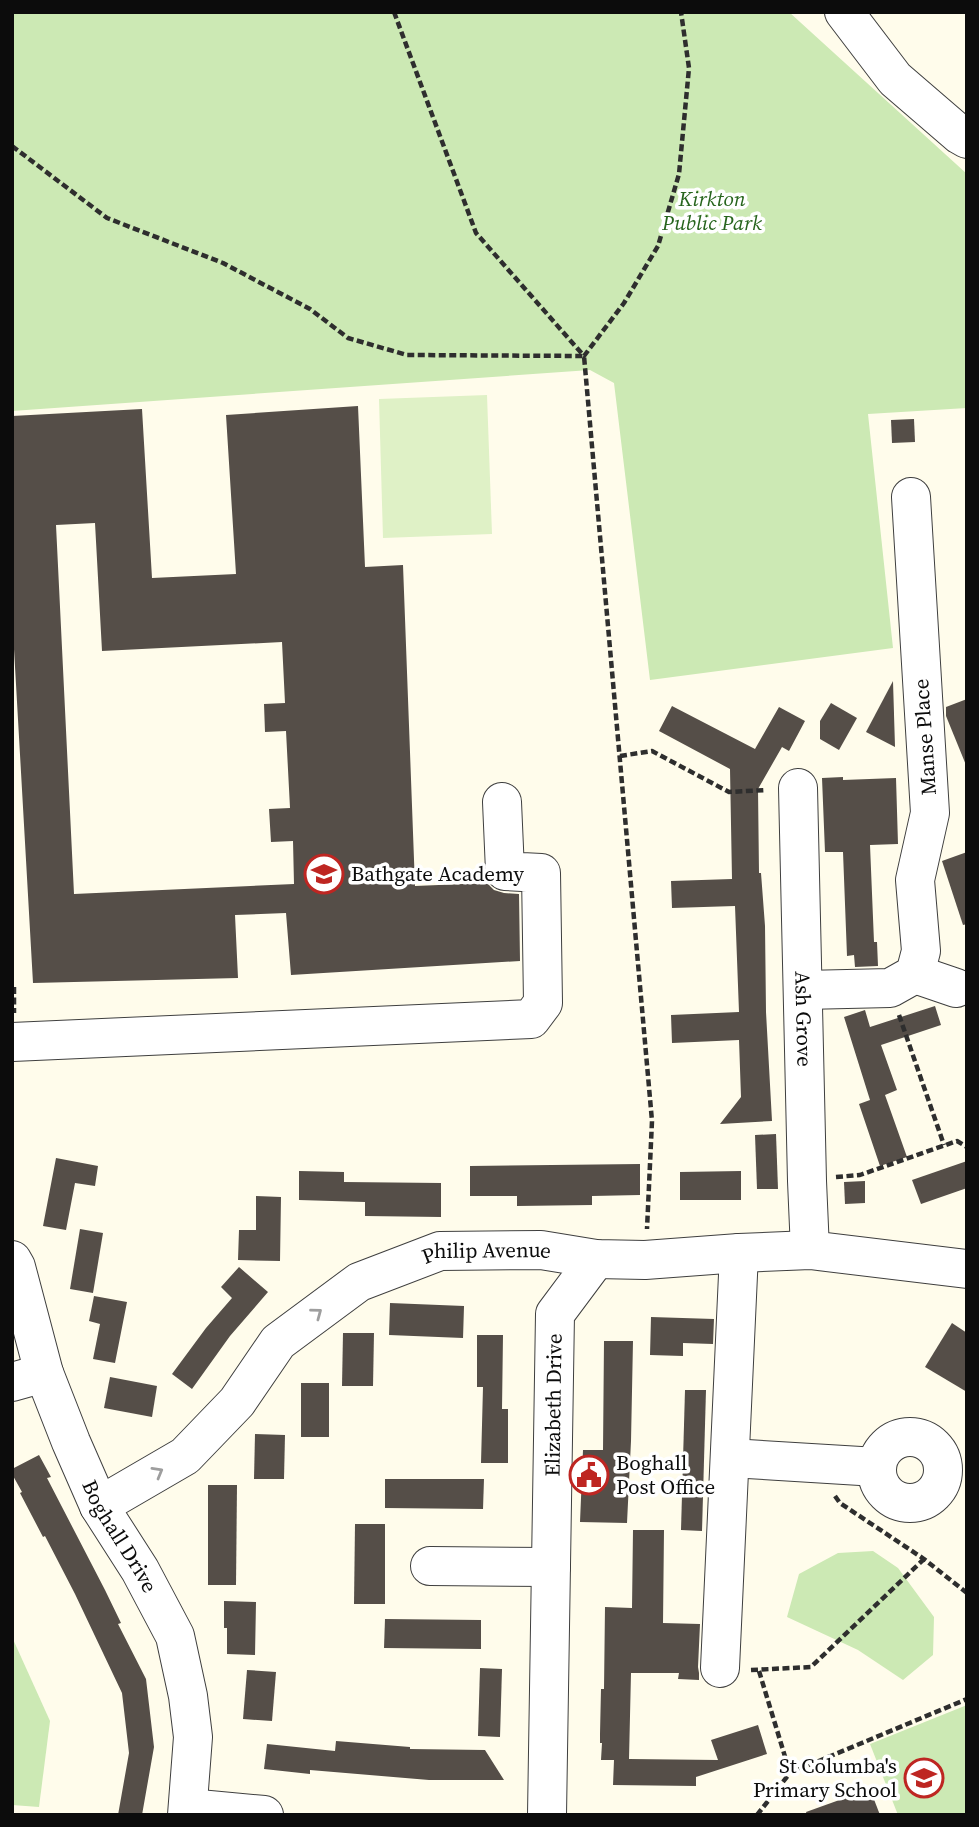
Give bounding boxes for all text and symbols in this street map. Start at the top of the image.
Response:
park label: Kirkton Public Park [661,184,762,237]
street label: Manse Place [906,678,943,796]
school or university icon: Bathgate Academy [303,853,345,895]
place label: Bathgate Academy [351,859,524,888]
street label: Ash Grove [788,971,819,1067]
street label: Philip Avenue [417,1235,554,1271]
one-way arrow [309,1308,322,1321]
street label: Elizabeth Drive [537,1333,569,1477]
place label: Boghall Post Office [616,1448,715,1501]
public building icon: Boghall Post Office [568,1454,610,1496]
one-way arrow [151,1467,164,1480]
street label: Boghall Drive [75,1475,164,1598]
place label: St Columba's Primary School [753,1751,897,1804]
school or university icon: St Columba's Primary School [903,1757,945,1799]

